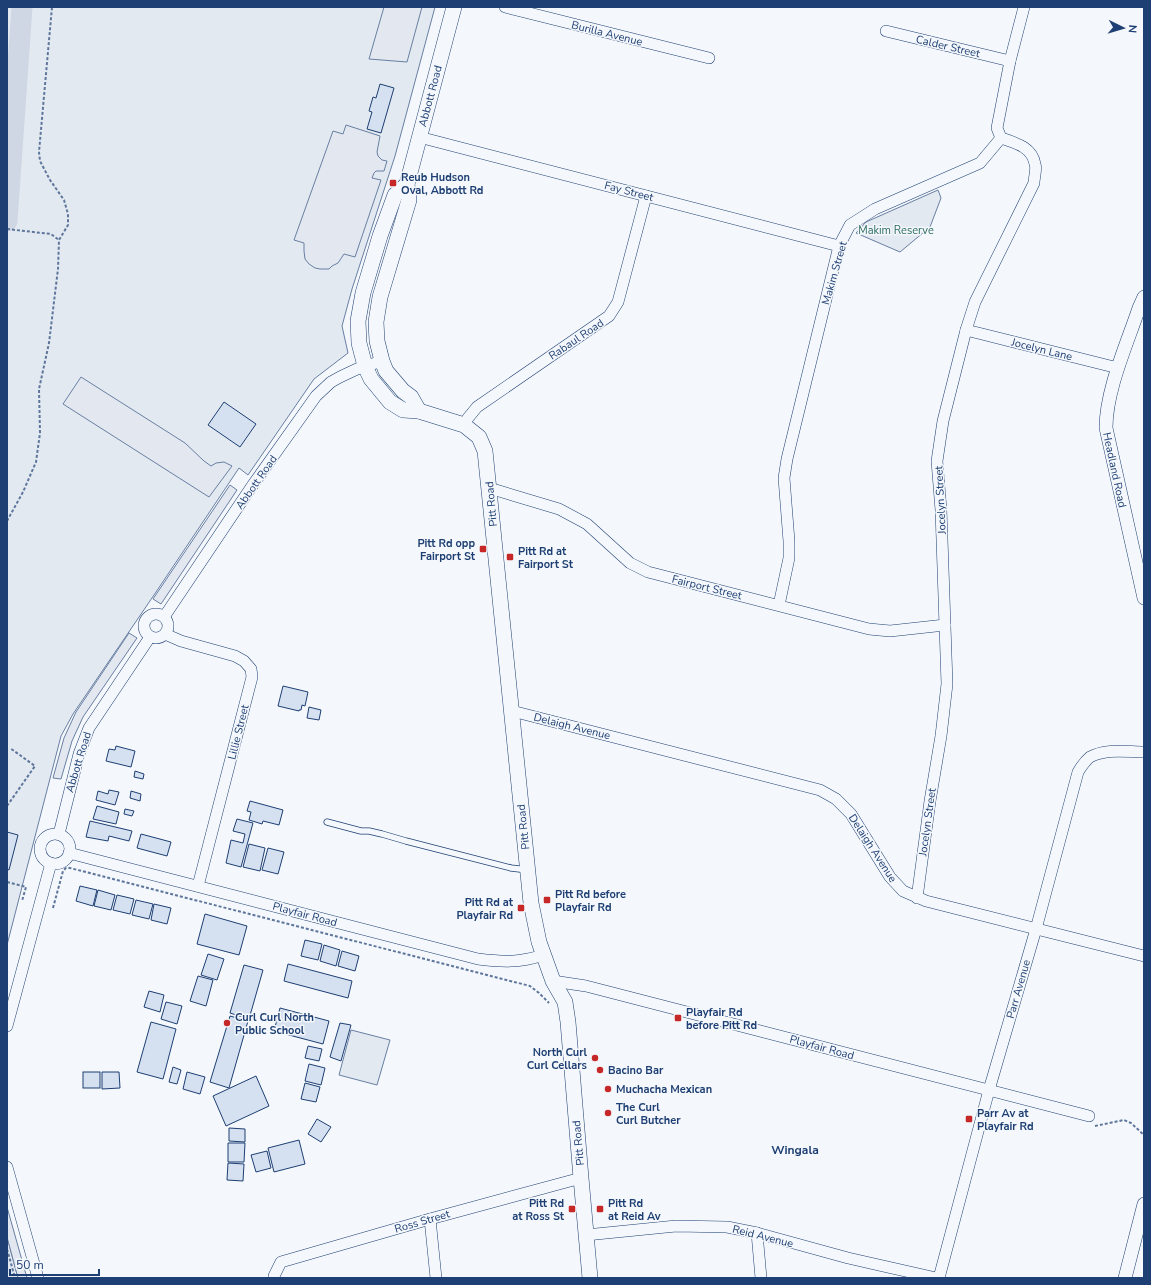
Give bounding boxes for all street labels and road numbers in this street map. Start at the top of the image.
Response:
street label: Burilla Avenue [570,17,644,50]
street label: Calder Street [914,32,982,61]
street label: Abbott Road [415,64,446,128]
street label: Fay Street [603,178,655,205]
street label: Makim Street [818,239,851,307]
street label: Rabaul Road [546,316,607,363]
street label: Jocelyn Lane [1009,334,1074,364]
street label: Headland Road [1099,431,1130,509]
street label: Abbott Road [232,452,281,512]
street label: Jocelyn Street [931,465,950,536]
street label: Pitt Road [482,481,501,527]
street label: Fairport Street [670,572,744,603]
street label: Lillie Street [224,703,253,761]
street label: Delaigh Avenue [532,710,612,743]
street label: Abbott Road [62,730,95,794]
street label: Jocelyn Street [915,787,940,858]
street label: Pitt Road [514,804,533,850]
street label: Delaigh Avenue [845,811,900,885]
street label: Playfair Road [271,899,339,930]
street label: Parr Avenue [1003,958,1034,1020]
street label: Playfair Road [788,1032,856,1063]
street label: Pitt Road [569,1120,588,1166]
street label: Ross Street [393,1206,452,1237]
street label: Reid Avenue [731,1222,795,1251]

